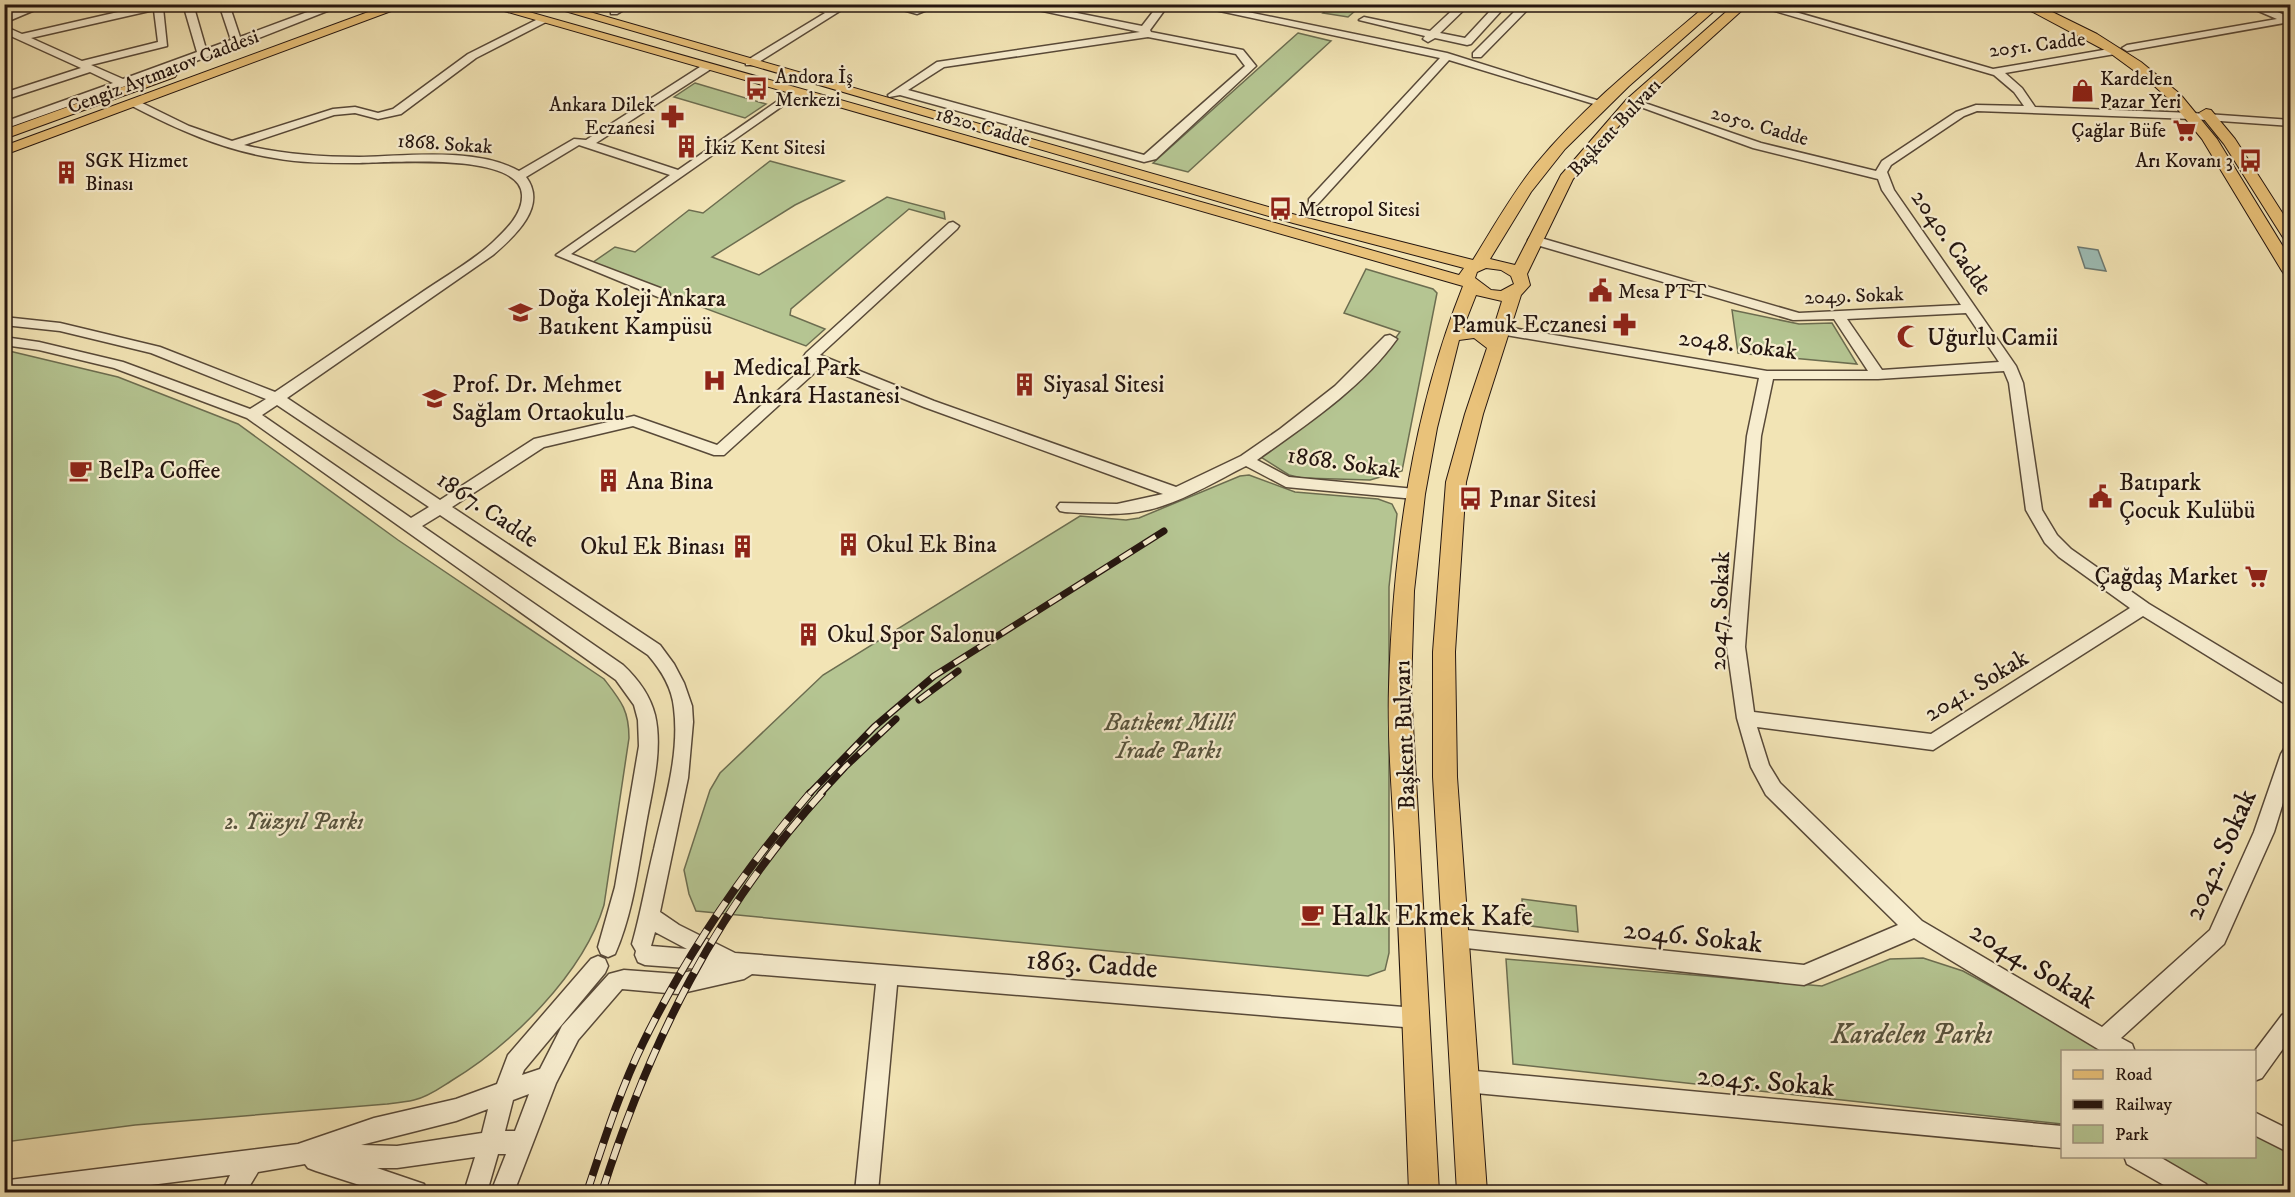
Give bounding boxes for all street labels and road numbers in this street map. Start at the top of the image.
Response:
street label: Cengiz Aytmatov Caddesi [64,24,263,120]
street label: 2051. Cadde [1988,27,2087,64]
street label: Başkent Bulvarı [1563,74,1667,182]
street label: 2050. Cadde [1708,101,1811,152]
street label: 1820. Cadde [933,102,1033,153]
street label: 1868. Sokak [397,129,493,160]
street label: 2040. Cadde [1904,184,1999,301]
street label: 2049. Sokak [1804,282,1904,311]
street label: 2048. Sokak [1677,323,1799,367]
street label: 1868. Sokak [1285,440,1403,486]
street label: 1867. Cadde [431,465,544,555]
street label: 2047. Sokak [1703,551,1737,671]
street label: 2041. Sokak [1919,643,2034,729]
street label: Başkent Bulvarı [1387,660,1423,810]
street label: 2042. Sokak [2176,784,2265,925]
street label: 2046. Sokak [1621,912,1764,961]
street label: 2044. Sokak [1963,914,2103,1017]
street label: 1863. Cadde [1025,942,1159,987]
street label: 2045. Sokak [1695,1058,1836,1105]

